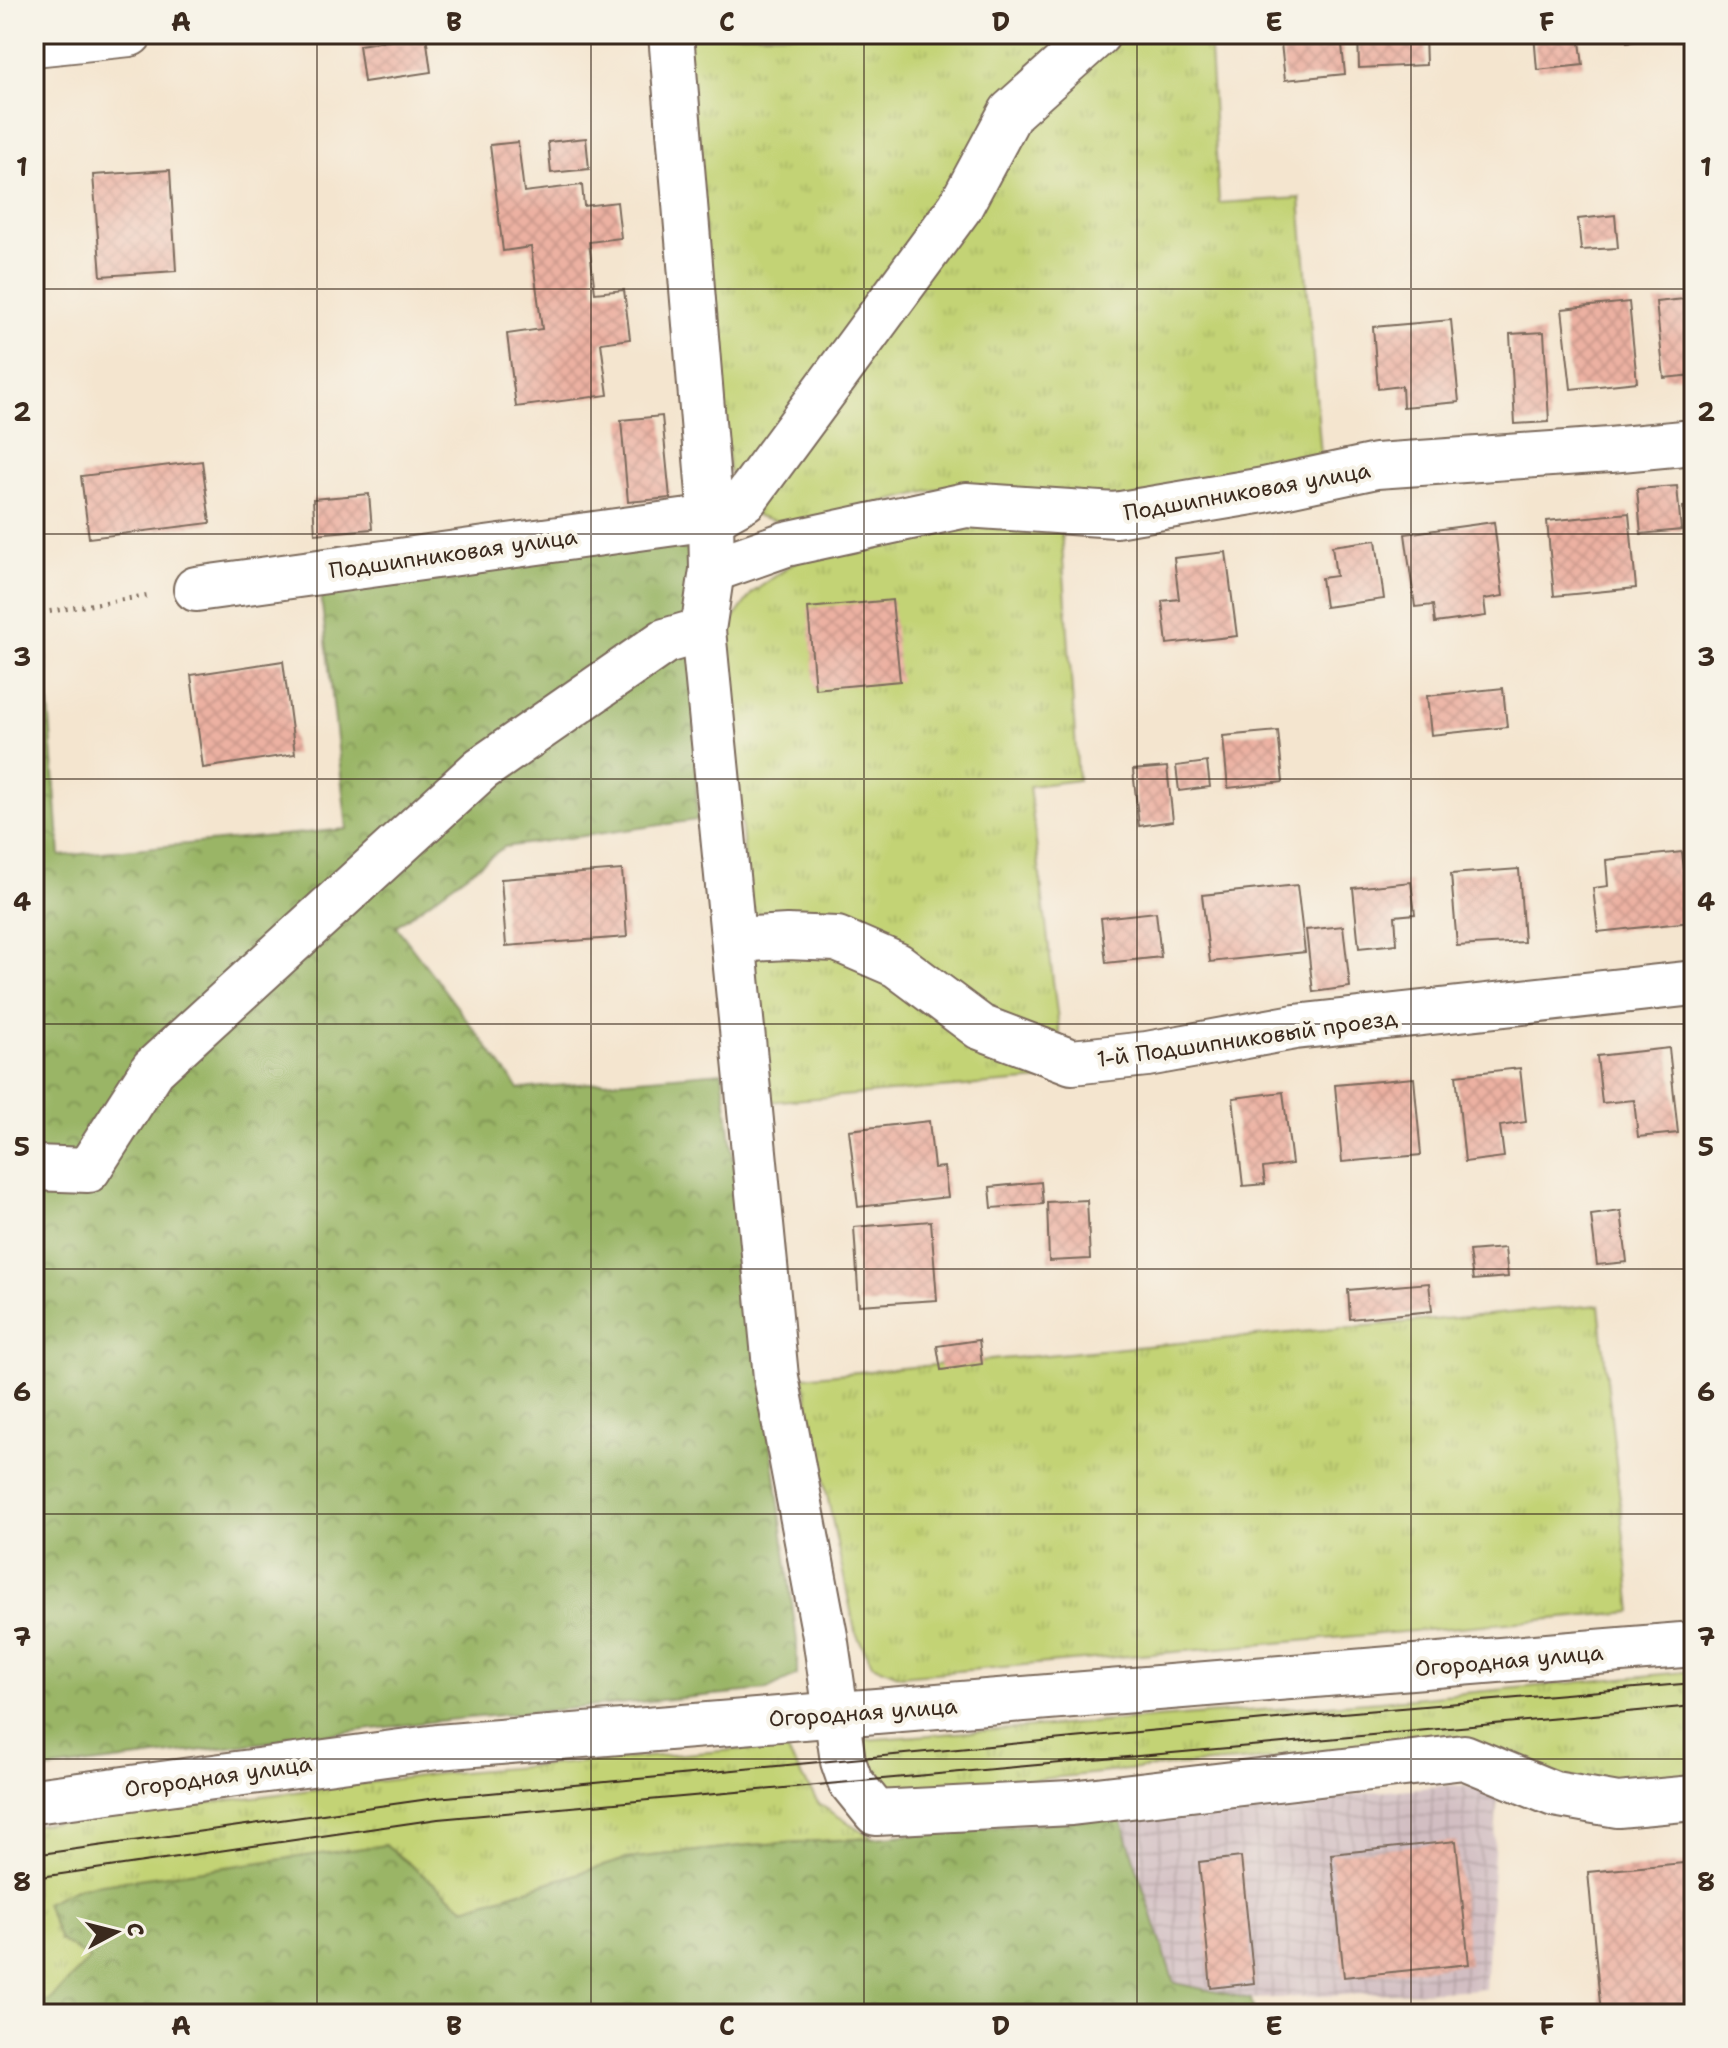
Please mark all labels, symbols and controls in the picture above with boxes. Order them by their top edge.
text: A [171,4,191,39]
text: B [446,4,462,39]
text: C [719,4,735,39]
text: D [992,4,1010,39]
text: E [1265,4,1283,39]
text: F [1539,4,1555,39]
text: 1 [16,149,28,184]
text: 1 [1700,149,1712,184]
text: 2 [13,394,31,429]
text: 2 [1697,394,1715,429]
street label: Подшипниковая улица [1121,455,1373,527]
street label: Подшипниковая улица [327,522,579,585]
text: 3 [13,639,31,674]
text: 3 [1697,639,1715,674]
text: 4 [13,884,31,919]
text: 4 [1697,884,1715,919]
street label: 1-й Подшипниковый проезд [1095,1003,1399,1074]
text: 5 [14,1129,30,1164]
text: 5 [1698,1129,1714,1164]
text: 6 [13,1374,31,1409]
text: 6 [1697,1374,1715,1409]
text: 7 [13,1619,31,1654]
text: 7 [1697,1619,1715,1654]
street label: Огородная улица [1414,1638,1605,1683]
street label: Огородная улица [768,1691,959,1734]
street label: Огородная улица [122,1749,314,1804]
text: 8 [13,1864,31,1899]
text: 8 [1697,1864,1715,1899]
north arrow [76,1892,156,1972]
text: С [120,1921,151,1938]
text: A [171,2008,191,2043]
text: B [446,2008,462,2043]
text: C [719,2008,735,2043]
text: D [992,2008,1010,2043]
text: E [1265,2008,1283,2043]
text: F [1539,2008,1555,2043]

